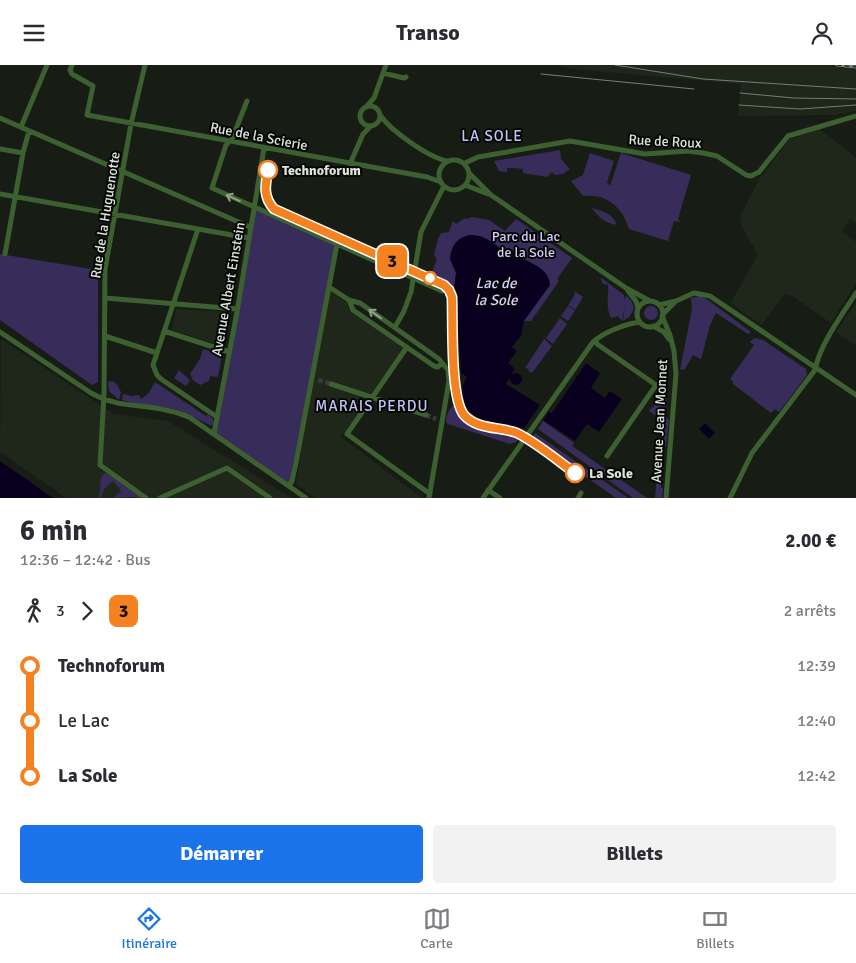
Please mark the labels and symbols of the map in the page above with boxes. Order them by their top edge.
street label: Rue de la Scierie [209,119,309,154]
district label: LA SOLE [461,127,523,145]
street label: Rue de Roux [628,131,702,152]
street label: Rue de la Huguenotte [87,150,124,280]
marker: Technoforum [258,160,278,180]
place label: Technoforum [282,162,361,179]
one-way arrow [226,192,241,202]
street label: Avenue Albert Einstein [208,221,249,357]
park label: Parc du Lac de la Sole [492,228,561,261]
line badge: 3 [376,245,408,277]
unlabelled marker [423,271,437,285]
water label: Lac de la Sole [474,274,519,309]
one-way arrow [369,309,383,319]
street label: Avenue Jean Monnet [648,359,671,483]
district label: MARAIS PERDU [315,397,429,415]
marker: La Sole [565,463,585,483]
place label: La Sole [589,465,633,482]

